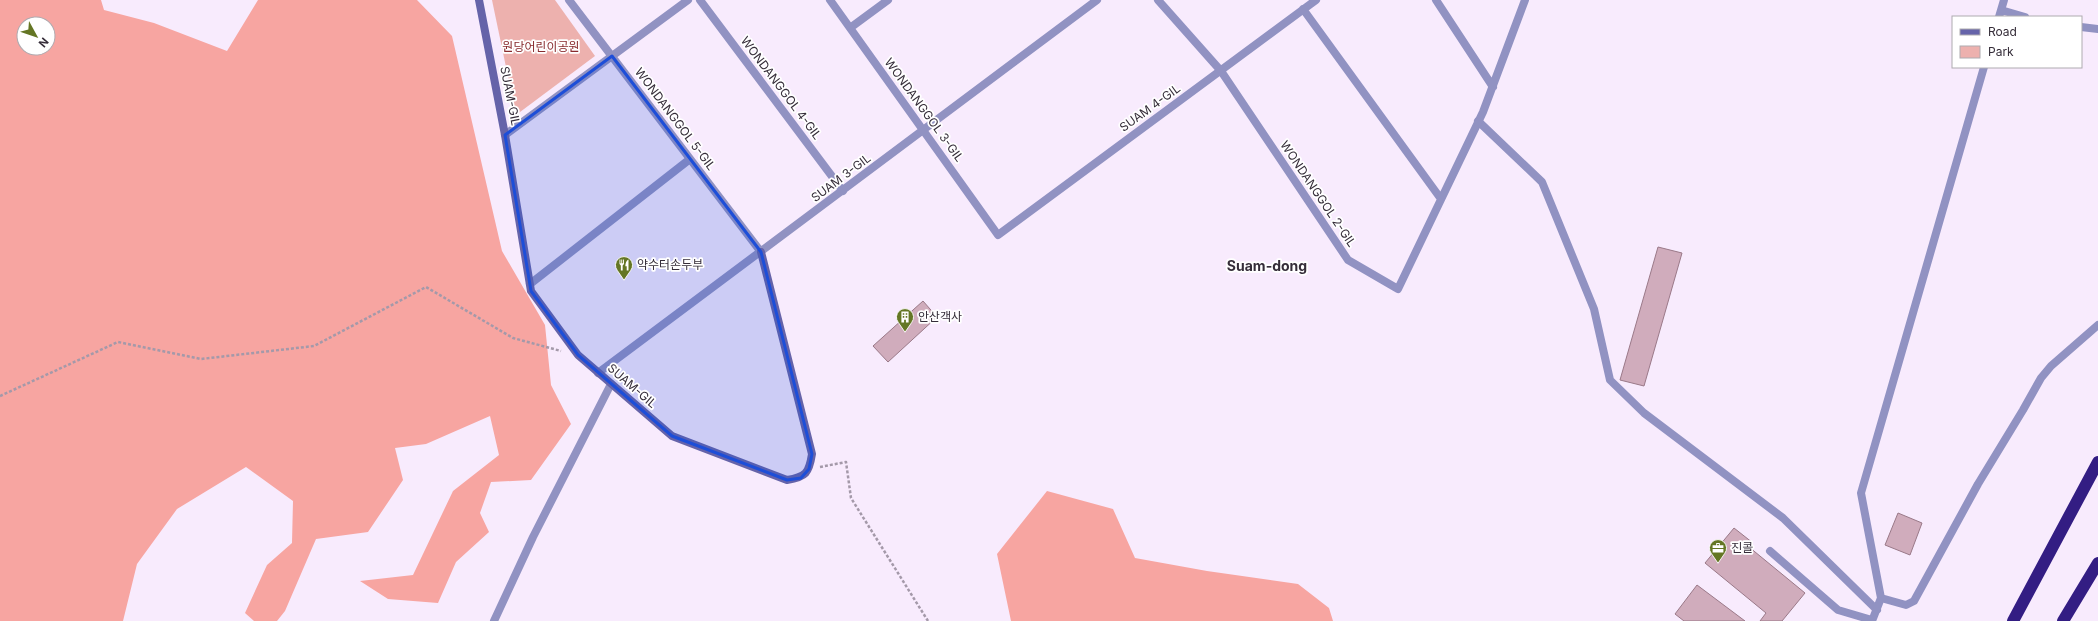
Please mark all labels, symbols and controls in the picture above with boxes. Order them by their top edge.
north arrow [16,16,56,56]
legend [1952,16,2082,68]
text: Road [1988,24,2017,39]
street label: WONDANGGOL 4-GIL [738,33,825,142]
text: N [36,35,52,50]
park label: 원당어린이공원 [502,39,580,54]
text: Park [1988,44,2014,59]
street label: WONDANGGOL 3-GIL [882,55,967,165]
street label: WONDANGGOL 5-GIL [632,64,719,173]
street label: SUAM-GIL [497,65,524,127]
street label: SUAM 4-GIL [1117,81,1183,135]
street label: WONDANGGOL 2-GIL [1277,138,1360,250]
street label: SUAM 3-GIL [808,150,874,205]
restaurant icon: 약수터손두부 [614,255,634,280]
place label: 약수터손두부 [637,257,703,272]
district label: Suam-dong [1227,257,1307,274]
building icon: 안산객사 [895,307,915,332]
place label: 안산객사 [918,309,962,324]
street label: SUAM-GIL [605,360,660,411]
office icon: 진콜 [1708,538,1728,563]
place label: 진콜 [1731,540,1753,555]

